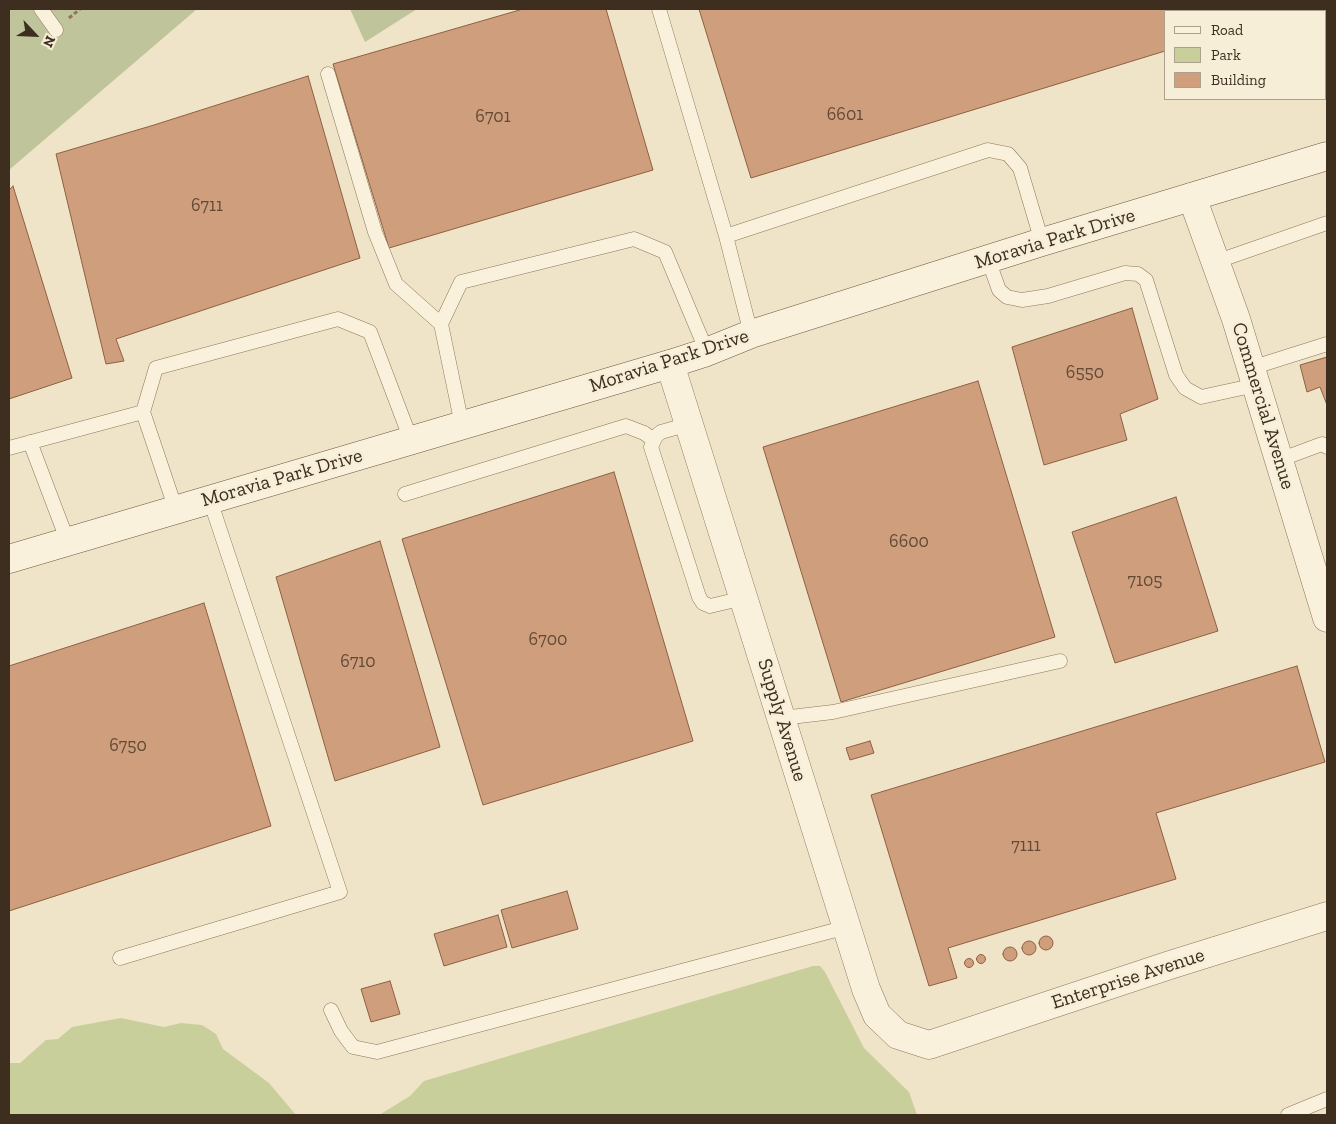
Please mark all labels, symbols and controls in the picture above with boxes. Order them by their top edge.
north arrow [10,10,60,60]
legend [1164,10,1326,100]
text: Road [1211,21,1243,39]
text: N [39,33,59,50]
text: Park [1211,46,1241,64]
text: Building [1211,71,1266,89]
house number: 6601 [827,104,863,126]
house number: 6701 [475,106,511,128]
house number: 6711 [191,195,223,217]
street label: Moravia Park Drive [972,203,1138,275]
street label: Commercial Avenue [1226,320,1300,492]
street label: Moravia Park Drive [586,324,752,398]
house number: 6550 [1066,362,1104,384]
street label: Moravia Park Drive [199,444,365,512]
house number: 6600 [889,531,929,553]
house number: 7105 [1128,570,1162,592]
house number: 6700 [529,629,567,651]
house number: 6710 [340,651,376,673]
street label: Supply Avenue [752,656,812,784]
house number: 6750 [109,735,147,757]
house number: 7111 [1011,835,1041,857]
street label: Enterprise Avenue [1048,943,1208,1015]

